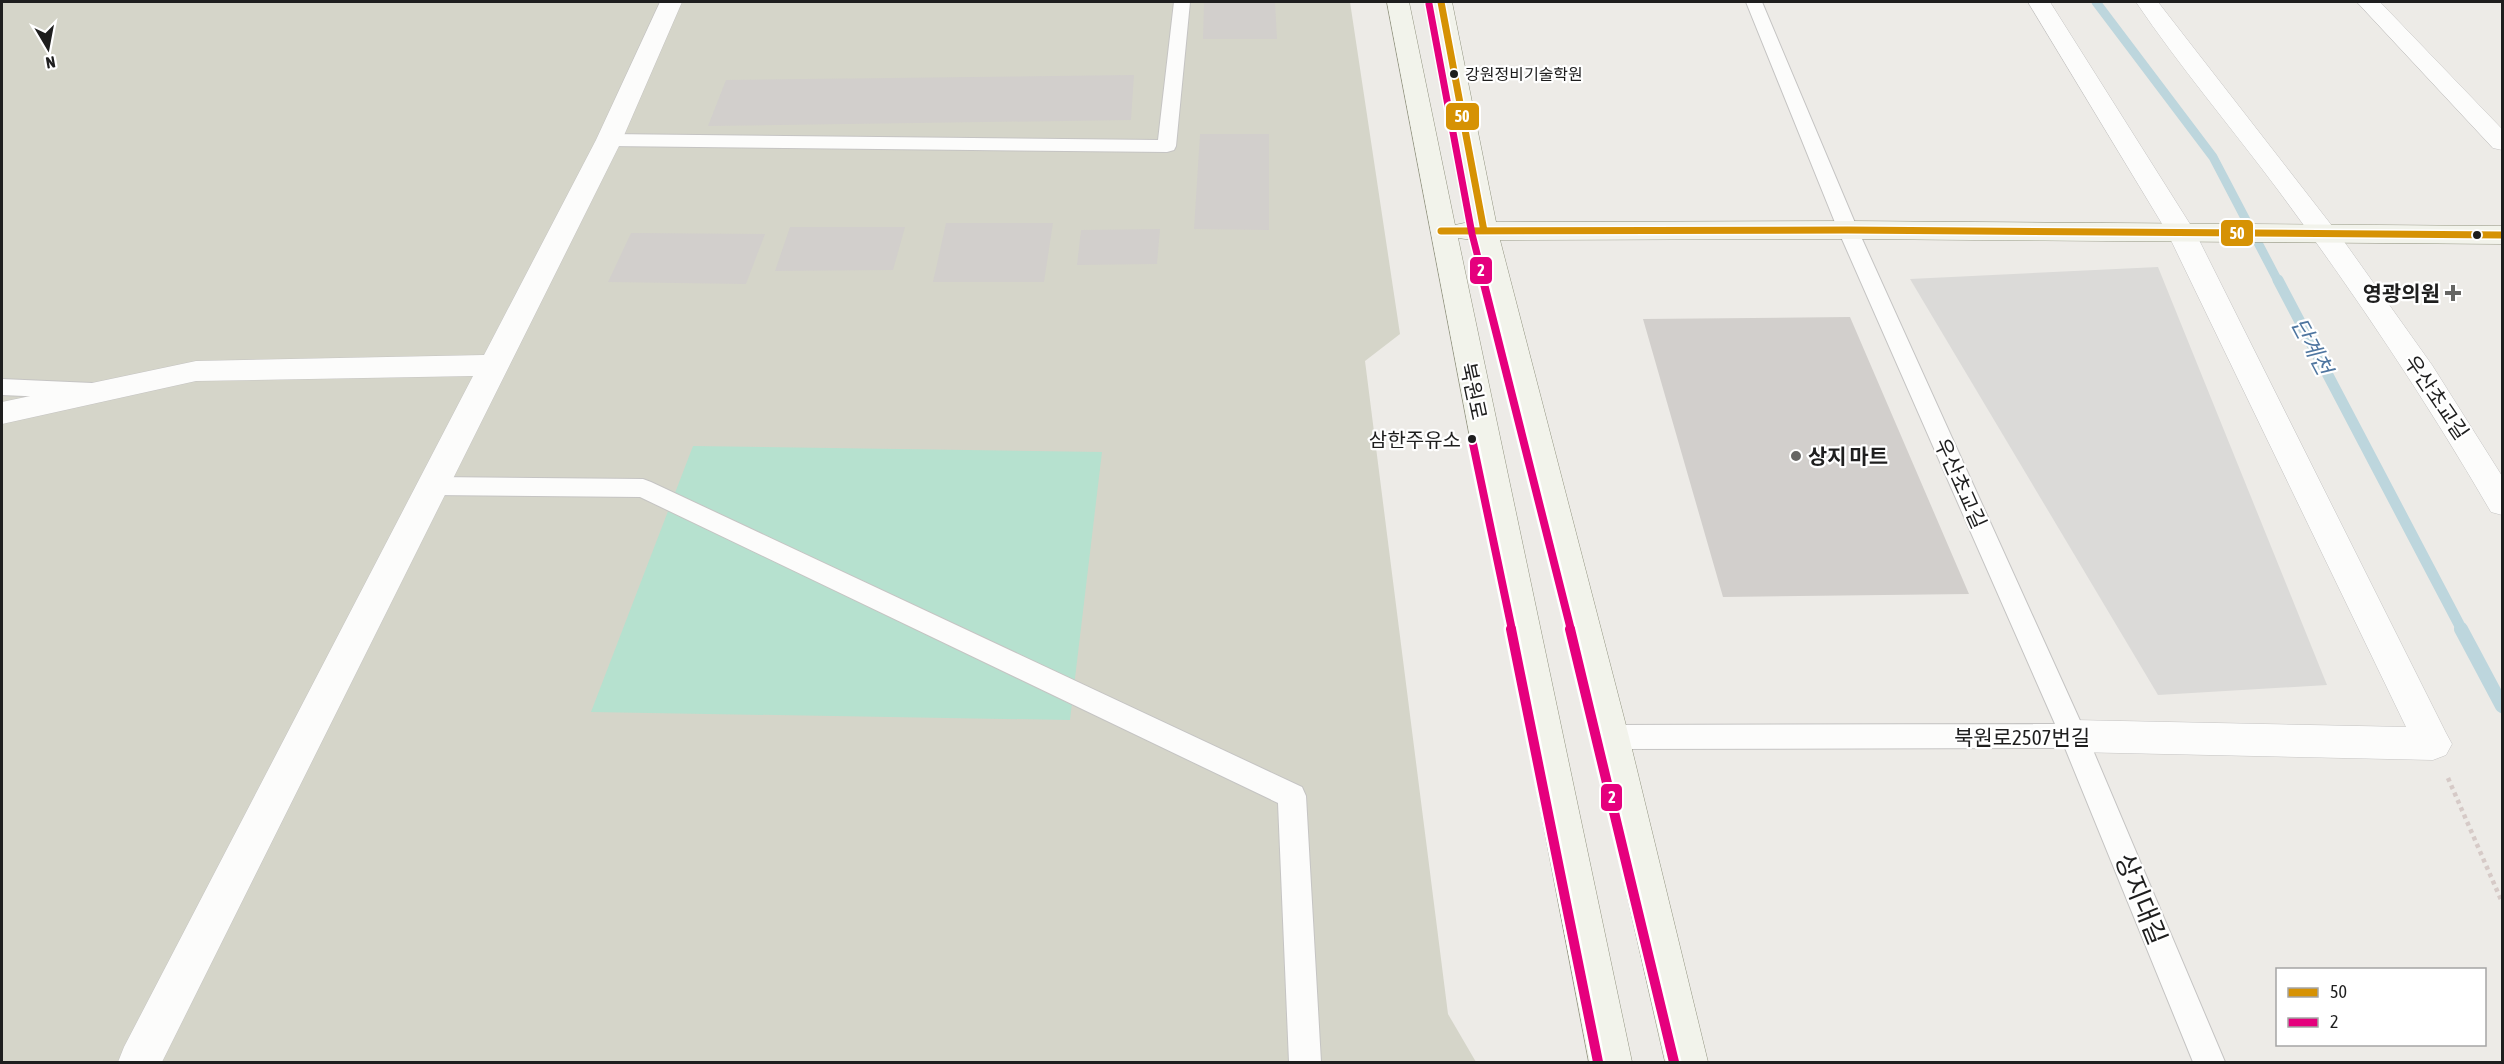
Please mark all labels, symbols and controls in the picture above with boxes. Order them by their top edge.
north arrow [18,18,78,78]
text: N [44,53,57,72]
place label: 강원정비기술학원 [1465,65,1583,83]
marker: 강원정비기술학원 [1448,68,1460,80]
line badge: 50 [1445,102,1480,131]
text: 50 [1454,107,1470,125]
line badge: 50 [2220,219,2254,247]
text: 50 [2229,224,2245,242]
unlabelled marker [2471,229,2483,241]
line badge: 2 [1469,256,1493,285]
text: 2 [1477,261,1485,279]
place label: 영광의원 [2363,281,2440,305]
marker: 영광의원 [2444,284,2462,302]
water label: 단계천 [2286,313,2339,381]
street label: 우산초교길 [2400,350,2474,444]
street label: 북원로 [1456,360,1492,422]
place label: 삼한주유소 [1369,428,1461,451]
marker: 삼한주유소 [1466,433,1478,445]
street label: 우산초교길 [1930,434,1992,532]
place label: 상지 마트 [1808,444,1888,468]
marker: 상지 마트 [1789,449,1803,463]
street label: 북원로2507번길 [1954,725,2090,749]
line badge: 2 [1600,783,1623,812]
text: 2 [1608,788,1616,806]
street label: 상지대길 [2109,849,2173,949]
legend [2276,968,2486,1046]
text: 50 [2330,981,2347,1002]
text: 2 [2330,1011,2338,1032]

